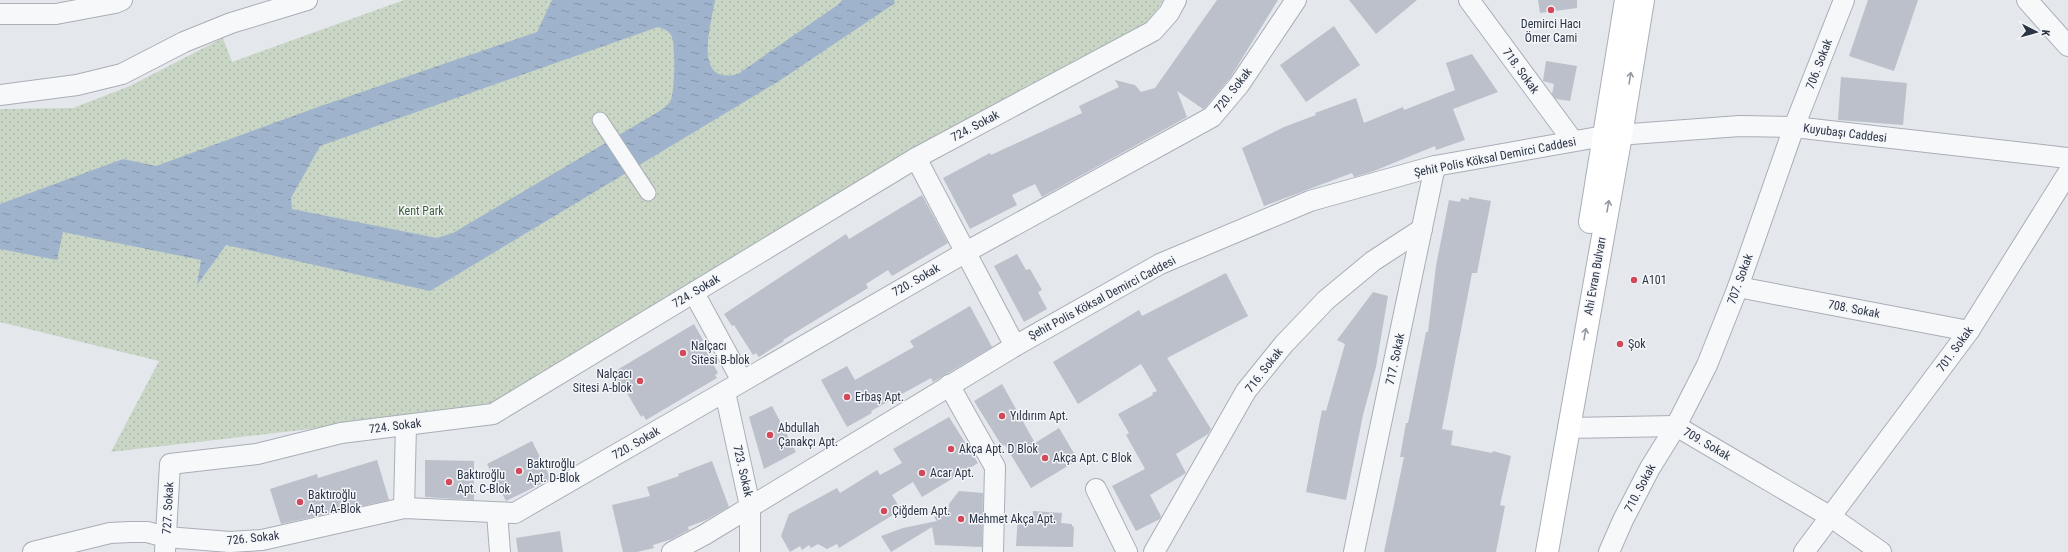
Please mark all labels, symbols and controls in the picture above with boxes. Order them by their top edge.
marker: Demirci Hacı Ömer Cami [1546,5,1556,15]
north arrow [2016,12,2056,52]
place label: Demirci Hacı Ömer Cami [1521,17,1581,45]
text: K [2039,29,2052,38]
street label: 706. Sokak [1803,36,1835,91]
street label: 718. Sokak [1500,46,1542,97]
street label: 720. Sokak [1211,65,1255,115]
one-way arrow [1626,72,1634,85]
street label: 724. Sokak [949,107,1002,145]
street label: Kuyubaşı Caddesi [1802,121,1888,145]
street label: Şehit Polis Köksal Demirci Caddesi [1413,134,1577,180]
one-way arrow [1604,200,1612,213]
park label: Kent Park [398,204,444,218]
street label: Ahi Evran Bulvarı [1581,236,1609,316]
street label: 707. Sokak [1724,251,1756,306]
street label: Şehit Polis Köksal Demirci Caddesi [1026,253,1178,343]
street label: 720. Sokak [890,261,943,299]
street label: 724. Sokak [670,271,723,311]
place label: A101 [1642,273,1667,287]
marker: A101 [1629,275,1639,285]
street label: 708. Sokak [1827,297,1882,321]
street label: 701. Sokak [1934,323,1976,374]
one-way arrow [1581,328,1589,341]
street label: 717. Sokak [1383,331,1407,386]
place label: Şok [1628,337,1646,351]
place label: Nalçacı Sitesi B-blok [691,339,750,367]
marker: Şok [1615,339,1625,349]
street label: 716. Sokak [1242,345,1286,395]
marker: Nalçacı Sitesi B-blok [678,348,688,358]
place label: Nalçacı Sitesi A-blok [573,367,633,395]
marker: Nalçacı Sitesi A-blok [635,376,645,386]
place label: Erbaş Apt. [855,390,904,404]
marker: Erbaş Apt. [842,392,852,402]
place label: Yıldırım Apt. [1010,409,1068,423]
marker: Yıldırım Apt. [997,411,1007,421]
street label: 724. Sokak [368,416,422,436]
place label: Abdullah Çanakçı Apt. [778,421,838,449]
street label: 720. Sokak [610,424,663,462]
street label: 709. Sokak [1681,425,1734,463]
marker: Abdullah Çanakçı Apt. [765,430,775,440]
place label: Akça Apt. D Blok [959,442,1038,456]
street label: 723. Sokak [730,444,756,499]
marker: Akça Apt. D Blok [946,444,956,454]
place label: Akça Apt. C Blok [1053,451,1132,465]
marker: Akça Apt. C Blok [1040,453,1050,463]
place label: Baktıroğlu Apt. D-Blok [527,457,580,485]
street label: 710. Sokak [1621,461,1659,514]
marker: Baktıroğlu Apt. D-Blok [514,466,524,476]
place label: Acar Apt. [930,466,974,480]
place label: Baktıroğlu Apt. C-Blok [457,468,510,496]
marker: Acar Apt. [917,468,927,478]
marker: Baktıroğlu Apt. C-Blok [444,477,454,487]
street label: 727. Sokak [160,481,176,535]
place label: Baktıroğlu Apt. A-Blok [308,488,362,516]
marker: Baktıroğlu Apt. A-Blok [295,497,305,507]
place label: Çiğdem Apt. [892,504,950,518]
marker: Çiğdem Apt. [879,506,889,516]
place label: Mehmet Akça Apt. [969,512,1056,526]
marker: Mehmet Akça Apt. [956,514,966,524]
street label: 726. Sokak [226,528,280,548]

